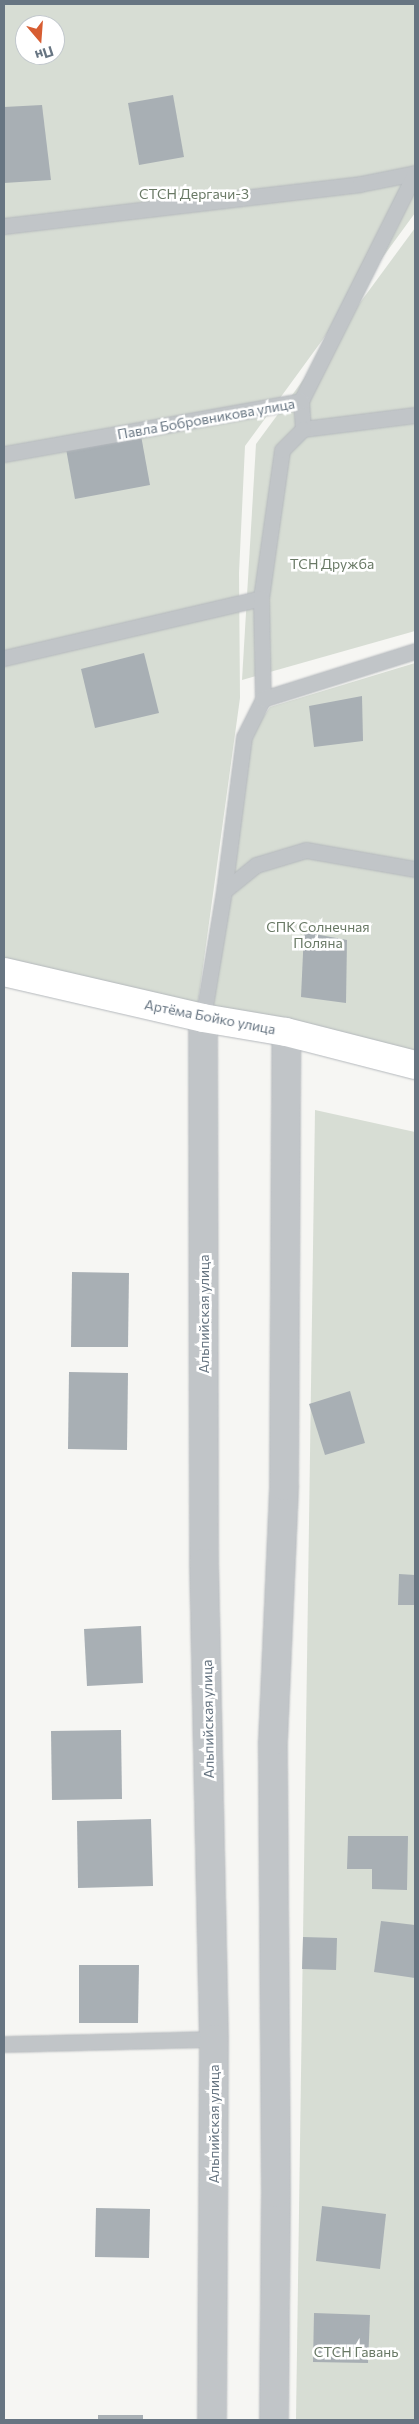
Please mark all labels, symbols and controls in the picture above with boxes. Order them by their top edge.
north arrow [15,15,65,65]
text: Пн [33,43,56,65]
park label: СТСН Дергачи-3 [139,186,249,202]
street label: Павла Бобровникова улица [116,395,296,443]
park label: ТСН Дружба [290,556,374,572]
park label: СПК Солнечная Поляна [266,919,370,952]
street label: Артёма Бойко улица [143,996,277,1038]
street label: Альпийская улица [196,1255,212,1373]
street label: Альпийская улица [199,1659,217,1779]
street label: Альпийская улица [206,2065,222,2183]
park label: СТСН Гавань [314,2344,398,2360]

